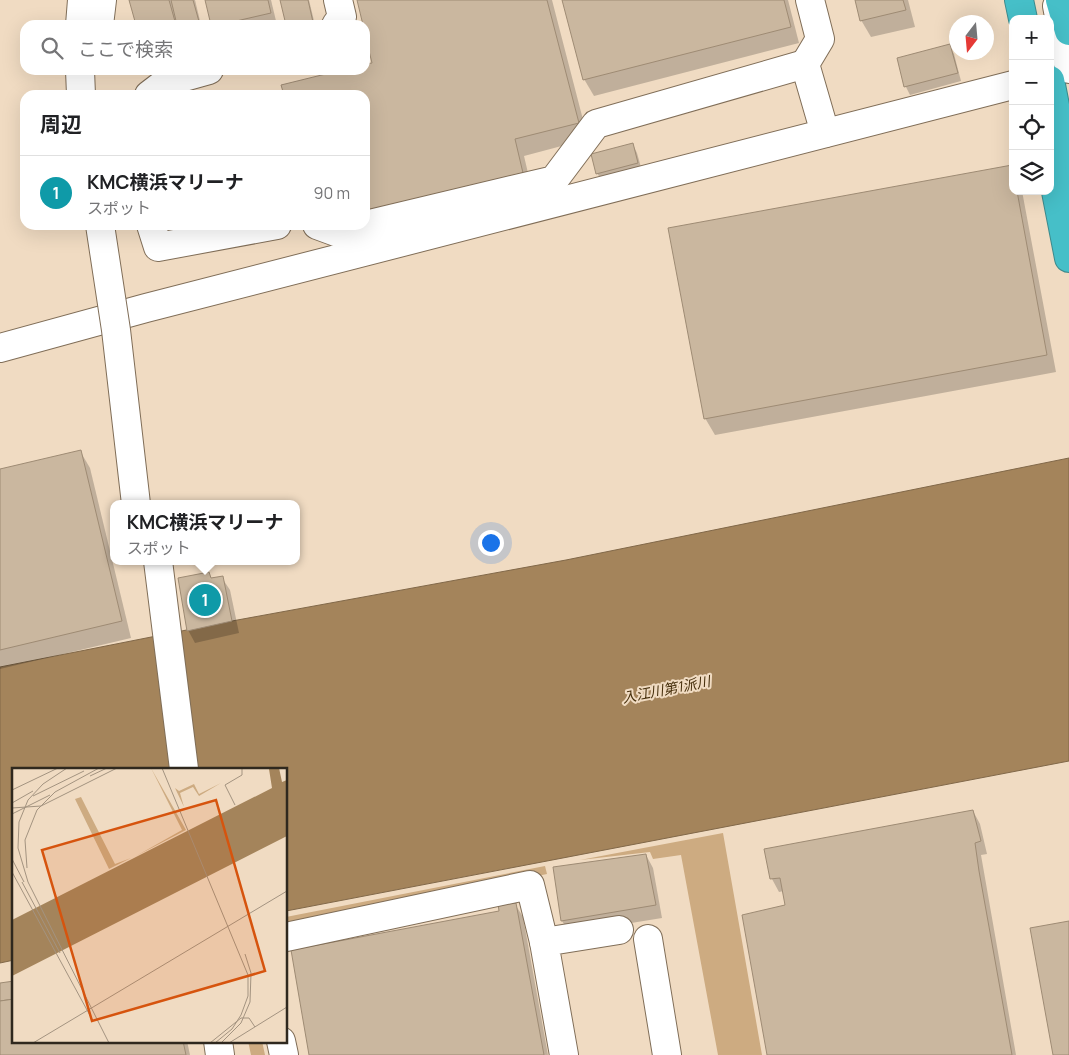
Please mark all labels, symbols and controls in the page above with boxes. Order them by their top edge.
north arrow [949,15,994,60]
map controls [1009,15,1054,195]
button: + [1009,15,1054,60]
search box [20,20,370,75]
icon: search [38,34,66,62]
text: ここで検索 [78,36,173,62]
button: − [1009,60,1054,105]
button: locate [1009,105,1054,150]
text: 周辺 [40,110,82,138]
button: layers [1009,150,1054,195]
text: KMC横浜マリーナ [87,169,244,195]
text: 1 [52,182,60,204]
text: 90 m [314,182,350,204]
text: スポット [87,197,151,219]
popup [110,500,300,565]
text: KMC横浜マリーナ [127,509,283,535]
your location [478,530,504,556]
text: スポット [127,537,191,559]
pin: 1 [189,581,221,619]
water label: 入江川第1派川 [620,671,714,707]
inset map [12,768,288,1042]

